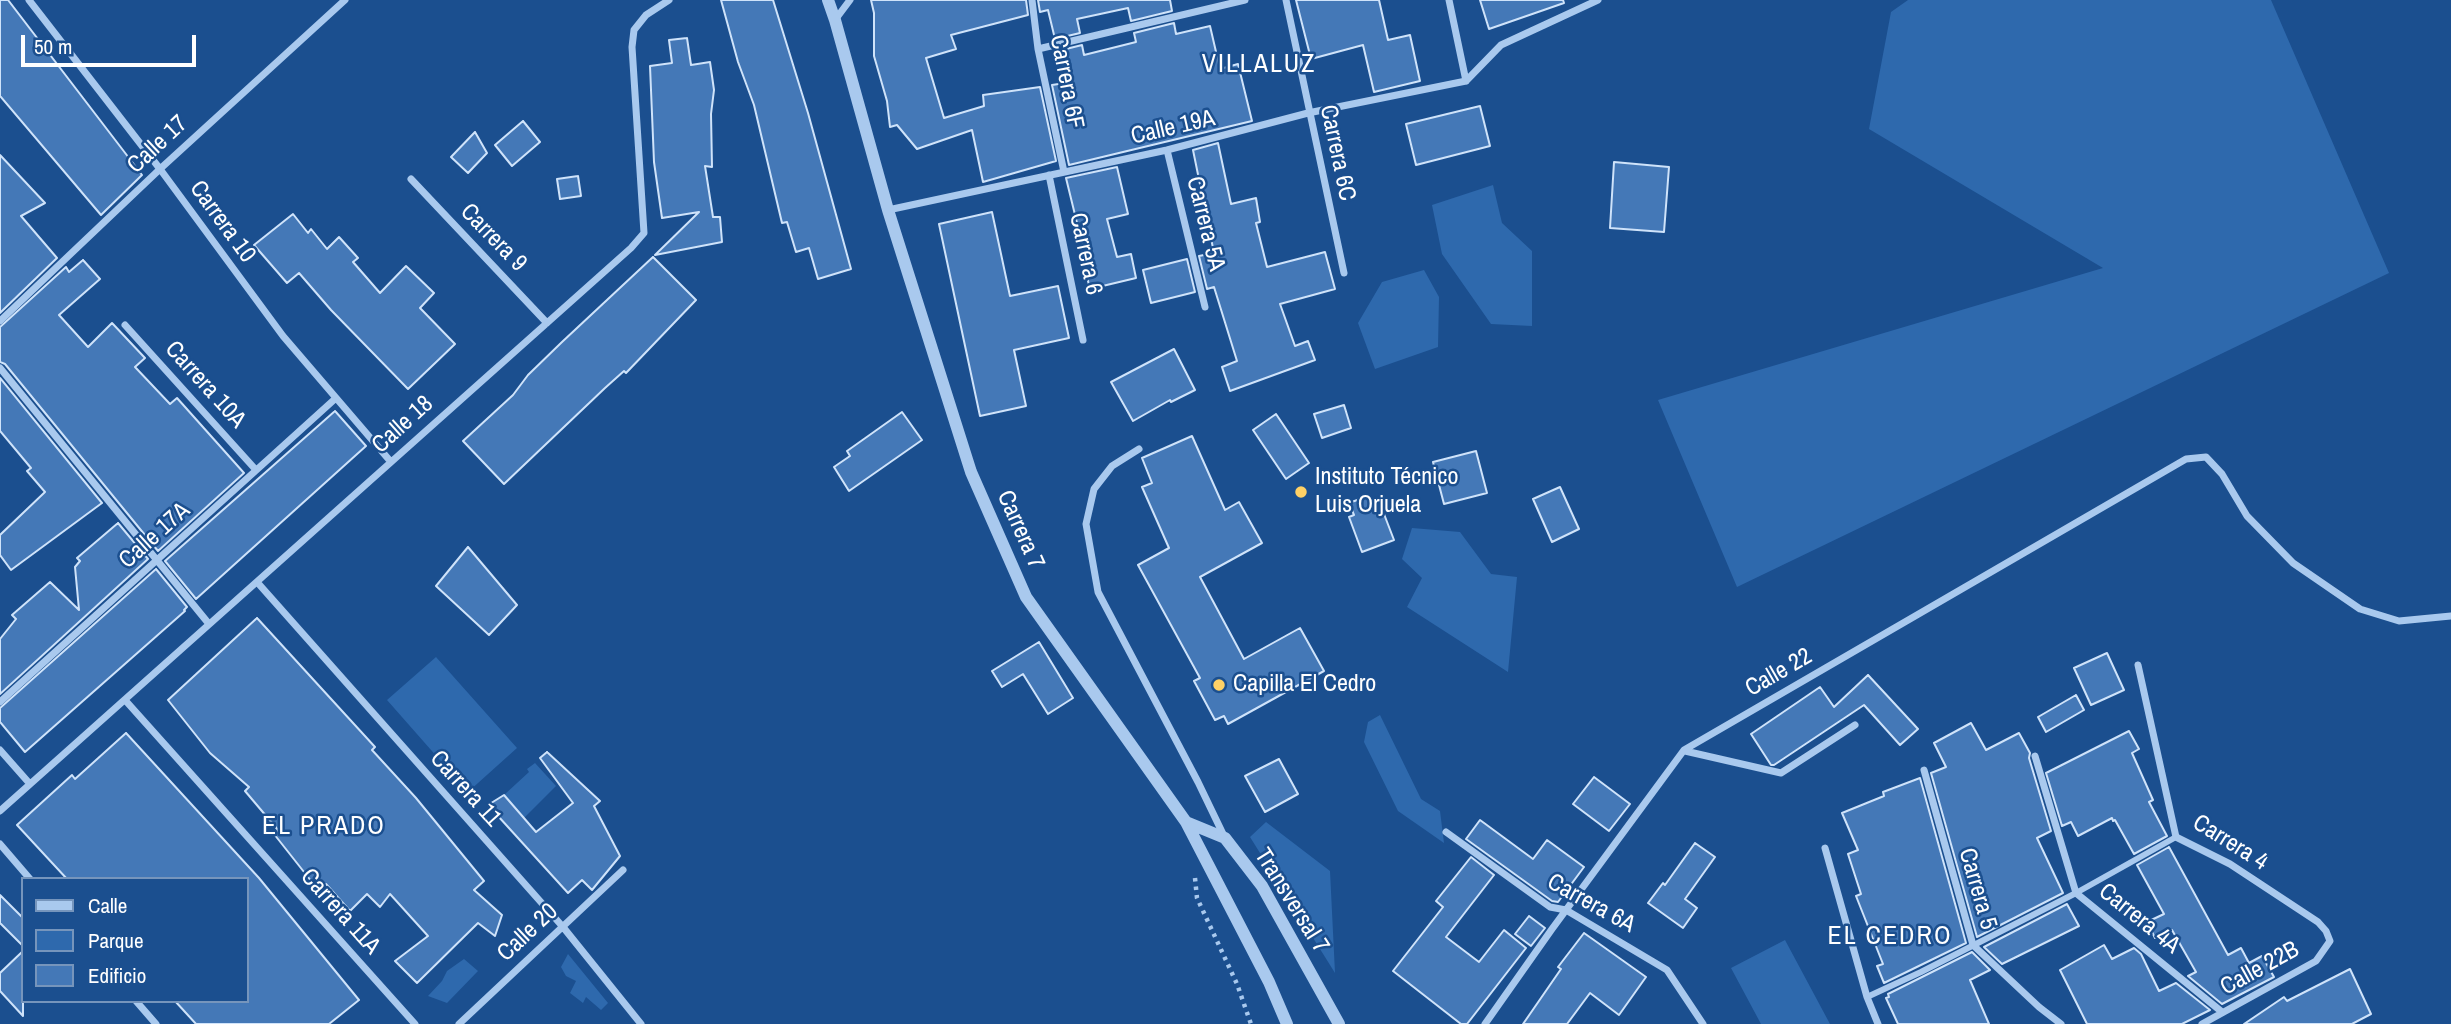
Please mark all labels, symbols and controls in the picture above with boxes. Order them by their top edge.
scale bar [24,21,200,65]
text: 50 m [34,32,72,61]
street label: Carrera 6F [1043,33,1089,131]
district label: VILLALUZ [1203,49,1315,81]
street label: Carrera 6C [1313,102,1361,204]
street label: Calle 19A [1128,104,1218,152]
street label: Calle 17 [122,110,194,180]
street label: Carrera 5A [1179,174,1231,274]
street label: Carrera 10 [183,175,261,269]
street label: Carrera 9 [454,198,532,278]
street label: Carrera 6 [1062,210,1108,298]
street label: Carrera 10A [158,336,252,434]
street label: Calle 18 [367,390,439,460]
place label: Instituto Técnico Luis Orjuela [1315,464,1458,520]
marker: Instituto Técnico Luis Orjuela [1293,484,1309,500]
street label: Carrera 7 [990,486,1050,574]
street label: Calle 17A [114,497,196,575]
street label: Calle 22 [1741,642,1817,704]
place label: Capilla El Cedro [1233,671,1376,699]
marker: Capilla El Cedro [1211,677,1227,693]
street label: Carrera 11 [423,745,507,833]
street label: Carrera 4 [2187,809,2273,877]
district label: EL PRADO [263,811,385,843]
street label: Transversal 7 [1247,843,1335,959]
street label: Carrera 5 [1952,845,2002,933]
street label: Carrera 11A [294,863,386,961]
street label: Carrera 6A [1542,868,1640,940]
legend [21,877,248,1003]
street label: Carrera 4A [2093,878,2185,960]
text: Calle [88,891,127,920]
street label: Calle 20 [492,898,564,968]
district label: EL CEDRO [1829,921,1951,953]
text: Parque [88,926,144,955]
street label: Calle 22B [2216,936,2304,1002]
text: Edificio [88,961,146,990]

